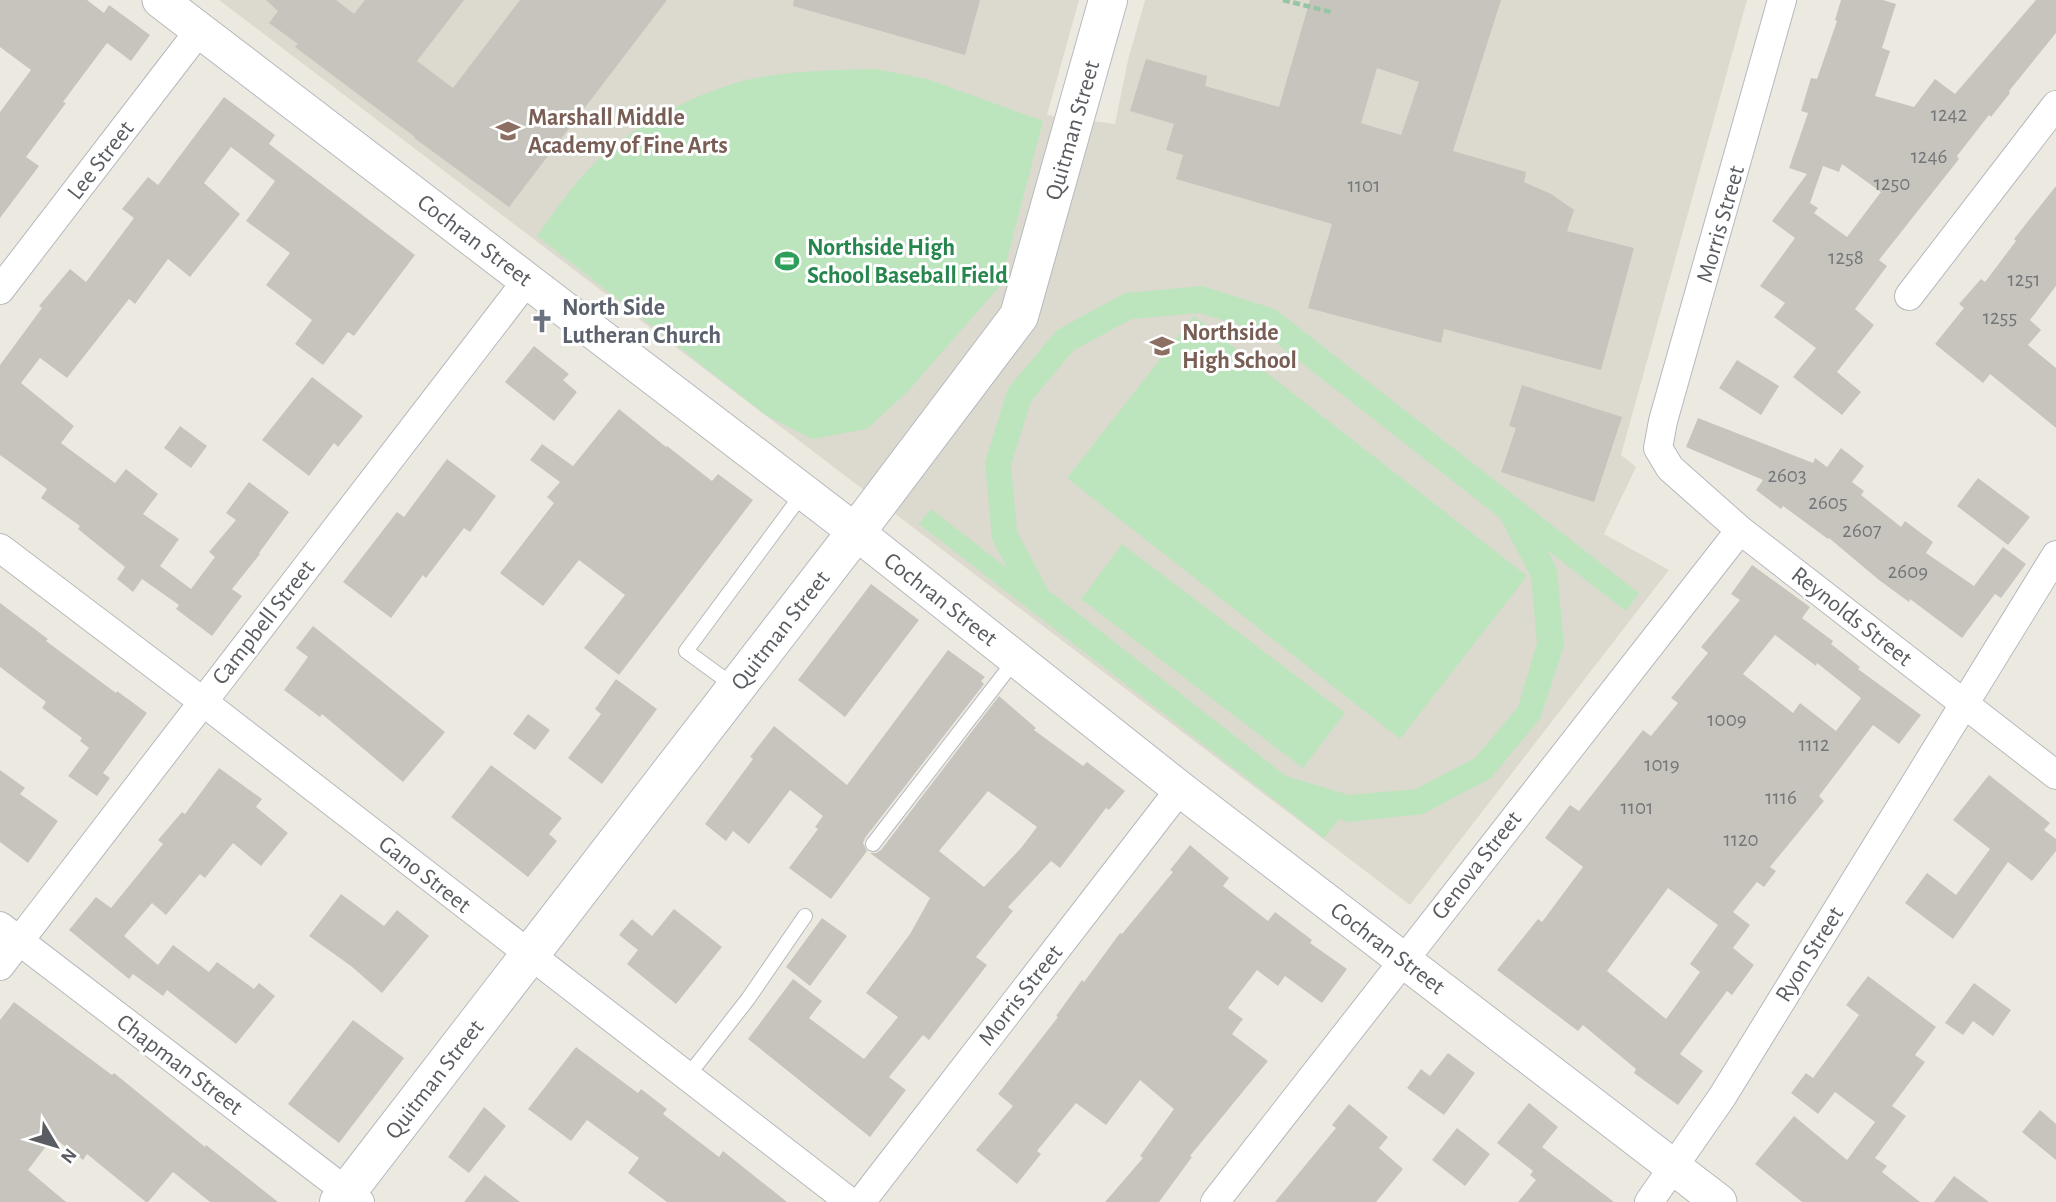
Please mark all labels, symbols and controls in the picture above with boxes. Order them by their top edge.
street label: Quitman Street [1042,57,1104,203]
house number: 1242 [1931,104,1967,125]
place label: Marshall Middle Academy of Fine Arts [528,106,728,158]
street label: Lee Street [63,117,139,204]
school or university icon: Marshall Middle Academy of Fine Arts [494,117,522,145]
house number: 1246 [1911,146,1947,167]
street label: Morris Street [1693,163,1749,286]
house number: 1250 [1874,173,1910,194]
house number: 1101 [1348,175,1380,196]
street label: Cochran Street [413,190,536,292]
place label: Northside High School Baseball Field [807,236,1008,288]
sports icon: Northside High School Baseball Field [773,247,801,275]
house number: 1258 [1828,247,1864,268]
house number: 1251 [2008,269,2040,290]
place label: North Side Lutheran Church [562,296,721,348]
church icon: North Side Lutheran Church [528,307,556,335]
house number: 1255 [1983,307,2017,328]
place label: Northside High School [1182,321,1297,373]
school or university icon: Northside High School [1148,332,1176,360]
house number: 2603 [1767,465,1807,486]
house number: 2605 [1808,492,1848,513]
house number: 2607 [1842,520,1882,541]
street label: Cochran Street [879,548,1002,651]
street label: Campbell Street [208,556,320,689]
house number: 2609 [1888,561,1928,582]
street label: Reynolds Street [1787,562,1916,671]
street label: Quitman Street [727,566,835,695]
house number: 1009 [1707,709,1747,730]
house number: 1112 [1798,734,1830,755]
house number: 1019 [1644,754,1680,775]
house number: 1116 [1765,787,1797,808]
house number: 1101 [1621,797,1653,818]
street label: Genova Street [1427,807,1527,924]
house number: 1120 [1723,829,1759,850]
street label: Gano Street [374,832,475,918]
street label: Cochran Street [1326,898,1449,1000]
street label: Ryon Street [1771,902,1849,1006]
street label: Morris Street [974,940,1068,1051]
street label: Chapman Street [112,1010,247,1120]
street label: Quitman Street [381,1015,489,1144]
north arrow [21,1111,91,1181]
text: N [57,1144,80,1167]

